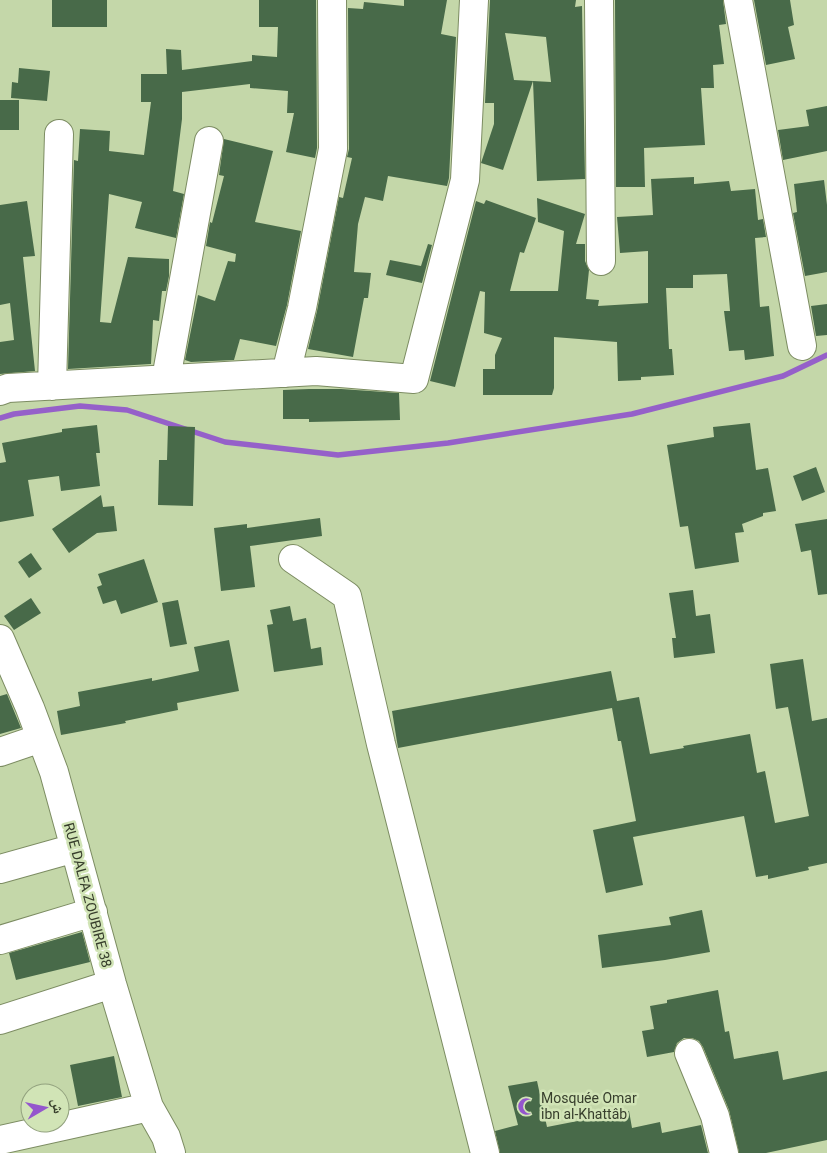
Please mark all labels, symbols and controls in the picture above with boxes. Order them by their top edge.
street label: RUE DALFA ZOUBIRE 38 [61,821,115,969]
north arrow [20,1083,70,1133]
place label: Mosquée Omar ibn al-Khattâb [541,1090,637,1122]
mosque icon: Mosquée Omar ibn al-Khattâb [517,1096,537,1116]
text: ش [48,1097,67,1115]

